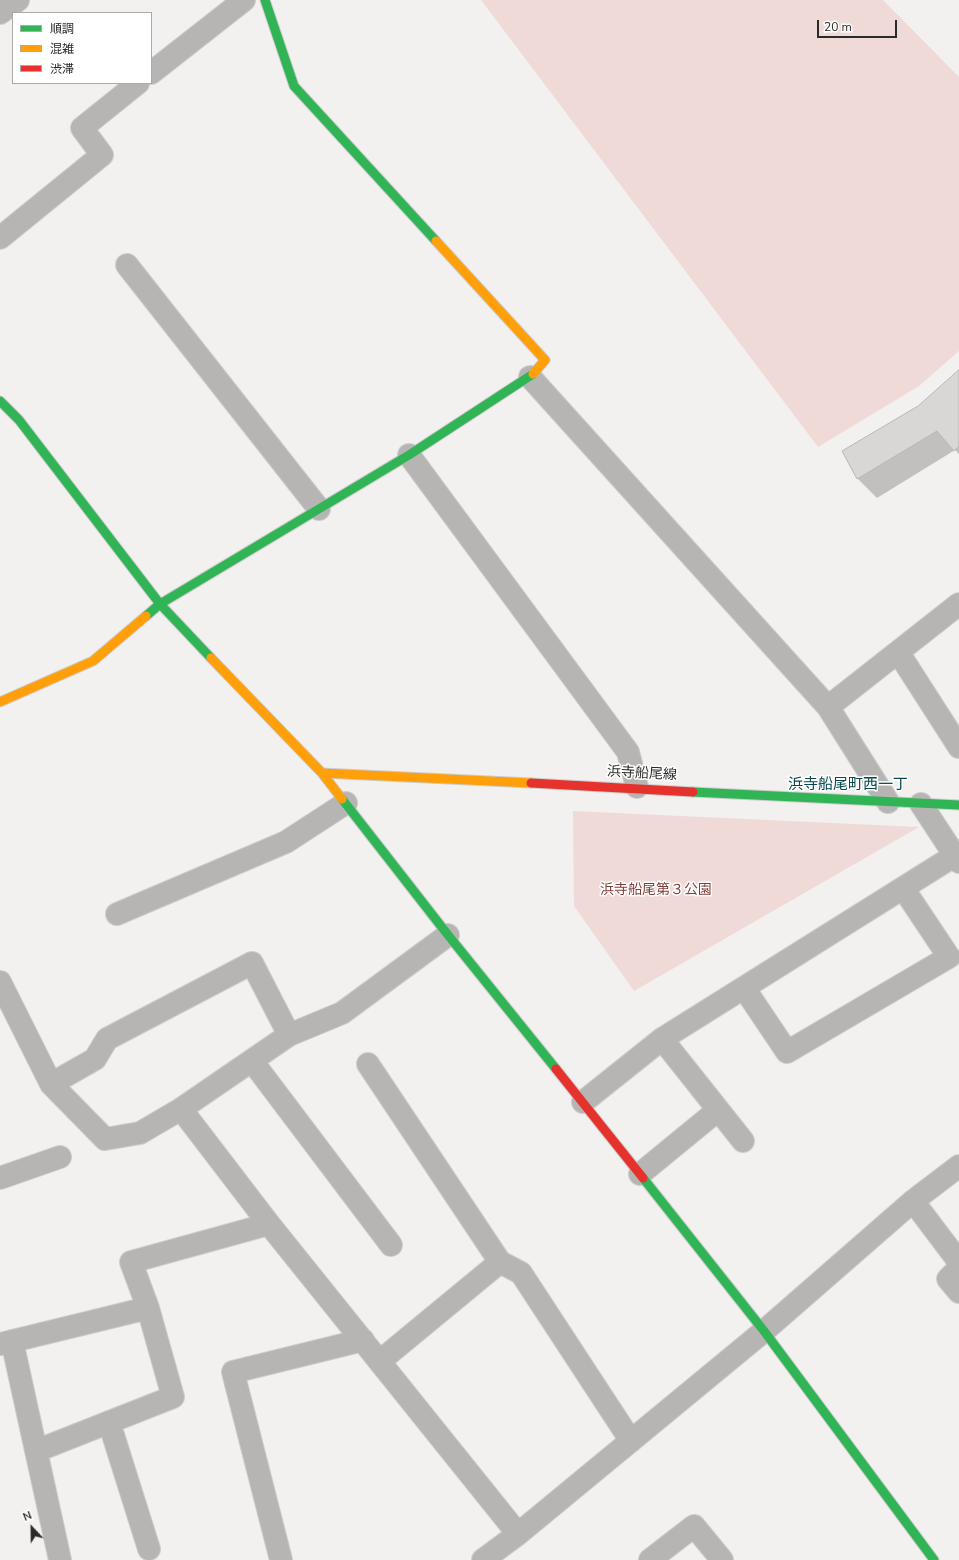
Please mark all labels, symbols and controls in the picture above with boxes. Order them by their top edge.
legend [12,12,152,84]
scale bar [819,12,899,38]
text: 20 m [824,19,852,35]
text: 順調 [50,21,74,37]
text: 混雑 [50,41,74,57]
text: 渋滞 [50,61,74,77]
street label: 浜寺船尾線 [607,764,677,784]
district label: 浜寺船尾町西一丁 [788,776,908,794]
park label: 浜寺船尾第３公園 [600,883,712,899]
north arrow [12,1508,52,1548]
text: N [21,1508,34,1525]

